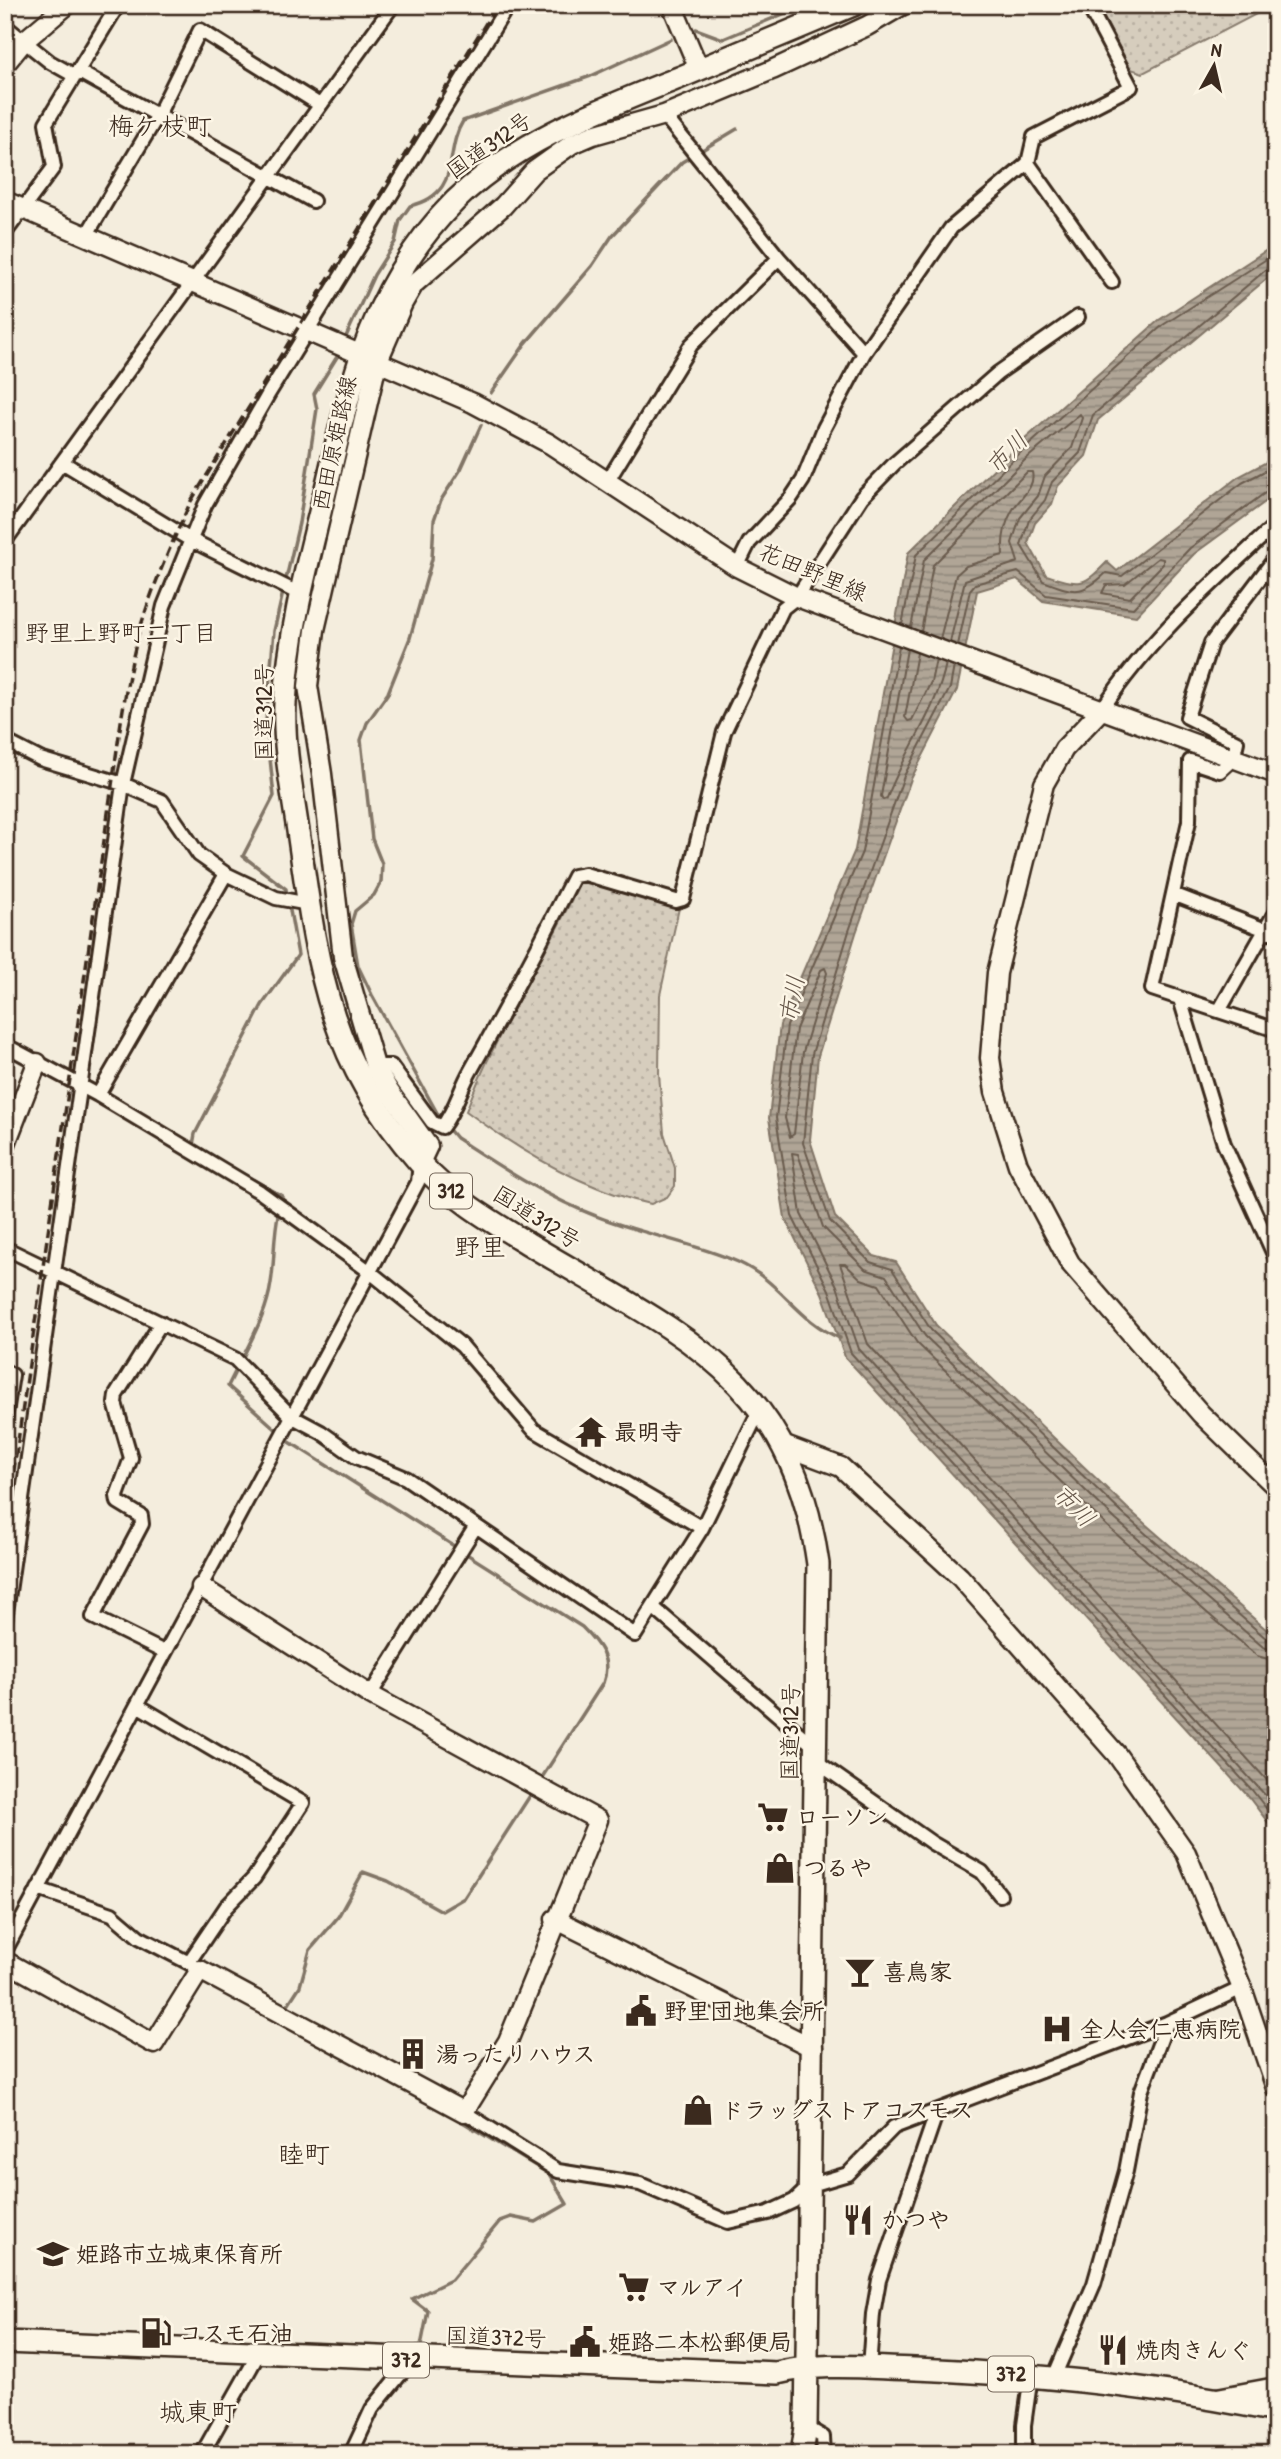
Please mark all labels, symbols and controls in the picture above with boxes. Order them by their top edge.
north arrow [1180,32,1250,102]
text: N [1210,36,1223,63]
street label: 国道312号 [440,104,538,186]
district label: 梅ケ枝町 [108,108,212,143]
street label: 西田原姫路線 [304,372,363,514]
water label: 市川 [978,424,1034,481]
street label: 花田野里線 [754,535,872,608]
district label: 野里上野町二丁目 [25,616,217,648]
street label: 国道312号 [248,663,279,761]
water label: 市川 [771,972,811,1025]
road number: 312 [430,1174,472,1208]
street label: 国道312号 [487,1177,587,1256]
district label: 野里 [454,1229,506,1264]
temple icon: 最明寺 [574,1415,608,1449]
place label: 最明寺 [614,1416,683,1447]
water label: 市川 [1046,1477,1103,1534]
street label: 国道312号 [773,1683,806,1781]
supermarket icon: ローソン [756,1800,790,1834]
place label: ローソン [796,1801,888,1832]
shop icon: つるや [763,1851,797,1885]
place label: つるや [803,1852,872,1883]
bar icon: 喜鳥家 [843,1955,877,1989]
place label: 喜鳥家 [883,1956,952,1987]
public building icon: 野里団地集会所 [624,1994,658,2028]
place label: 野里団地集会所 [664,1995,825,2026]
hospital icon: 全人会仁恵病院 [1040,2012,1074,2046]
place label: 全人会仁恵病院 [1080,2013,1241,2044]
building icon: 湯ったりハウス [396,2037,430,2071]
place label: 湯ったりハウス [436,2038,596,2069]
shop icon: ドラッグストアコスモス [681,2093,715,2127]
place label: ドラッグストアコスモス [721,2094,974,2125]
district label: 睦町 [278,2136,330,2171]
restaurant icon: かつや [841,2203,875,2237]
place label: かつや [881,2204,950,2235]
school or university icon: 姫路市立城東保育所 [36,2237,70,2271]
place label: 姫路市立城東保育所 [76,2238,283,2269]
supermarket icon: マルアイ [617,2270,651,2304]
place label: マルアイ [657,2271,747,2302]
fuel station icon: コスモ石油 [139,2316,173,2350]
place label: コスモ石油 [179,2317,293,2348]
street label: 国道372号 [445,2319,547,2354]
public building icon: 姫路二本松郵便局 [568,2325,602,2359]
place label: 姫路二本松郵便局 [608,2326,792,2357]
restaurant icon: 焼肉きんぐ [1096,2333,1130,2367]
place label: 焼肉きんぐ [1136,2334,1251,2365]
road number: 372 [383,2342,429,2378]
road number: 372 [988,2356,1034,2392]
district label: 城東町 [159,2394,237,2429]

